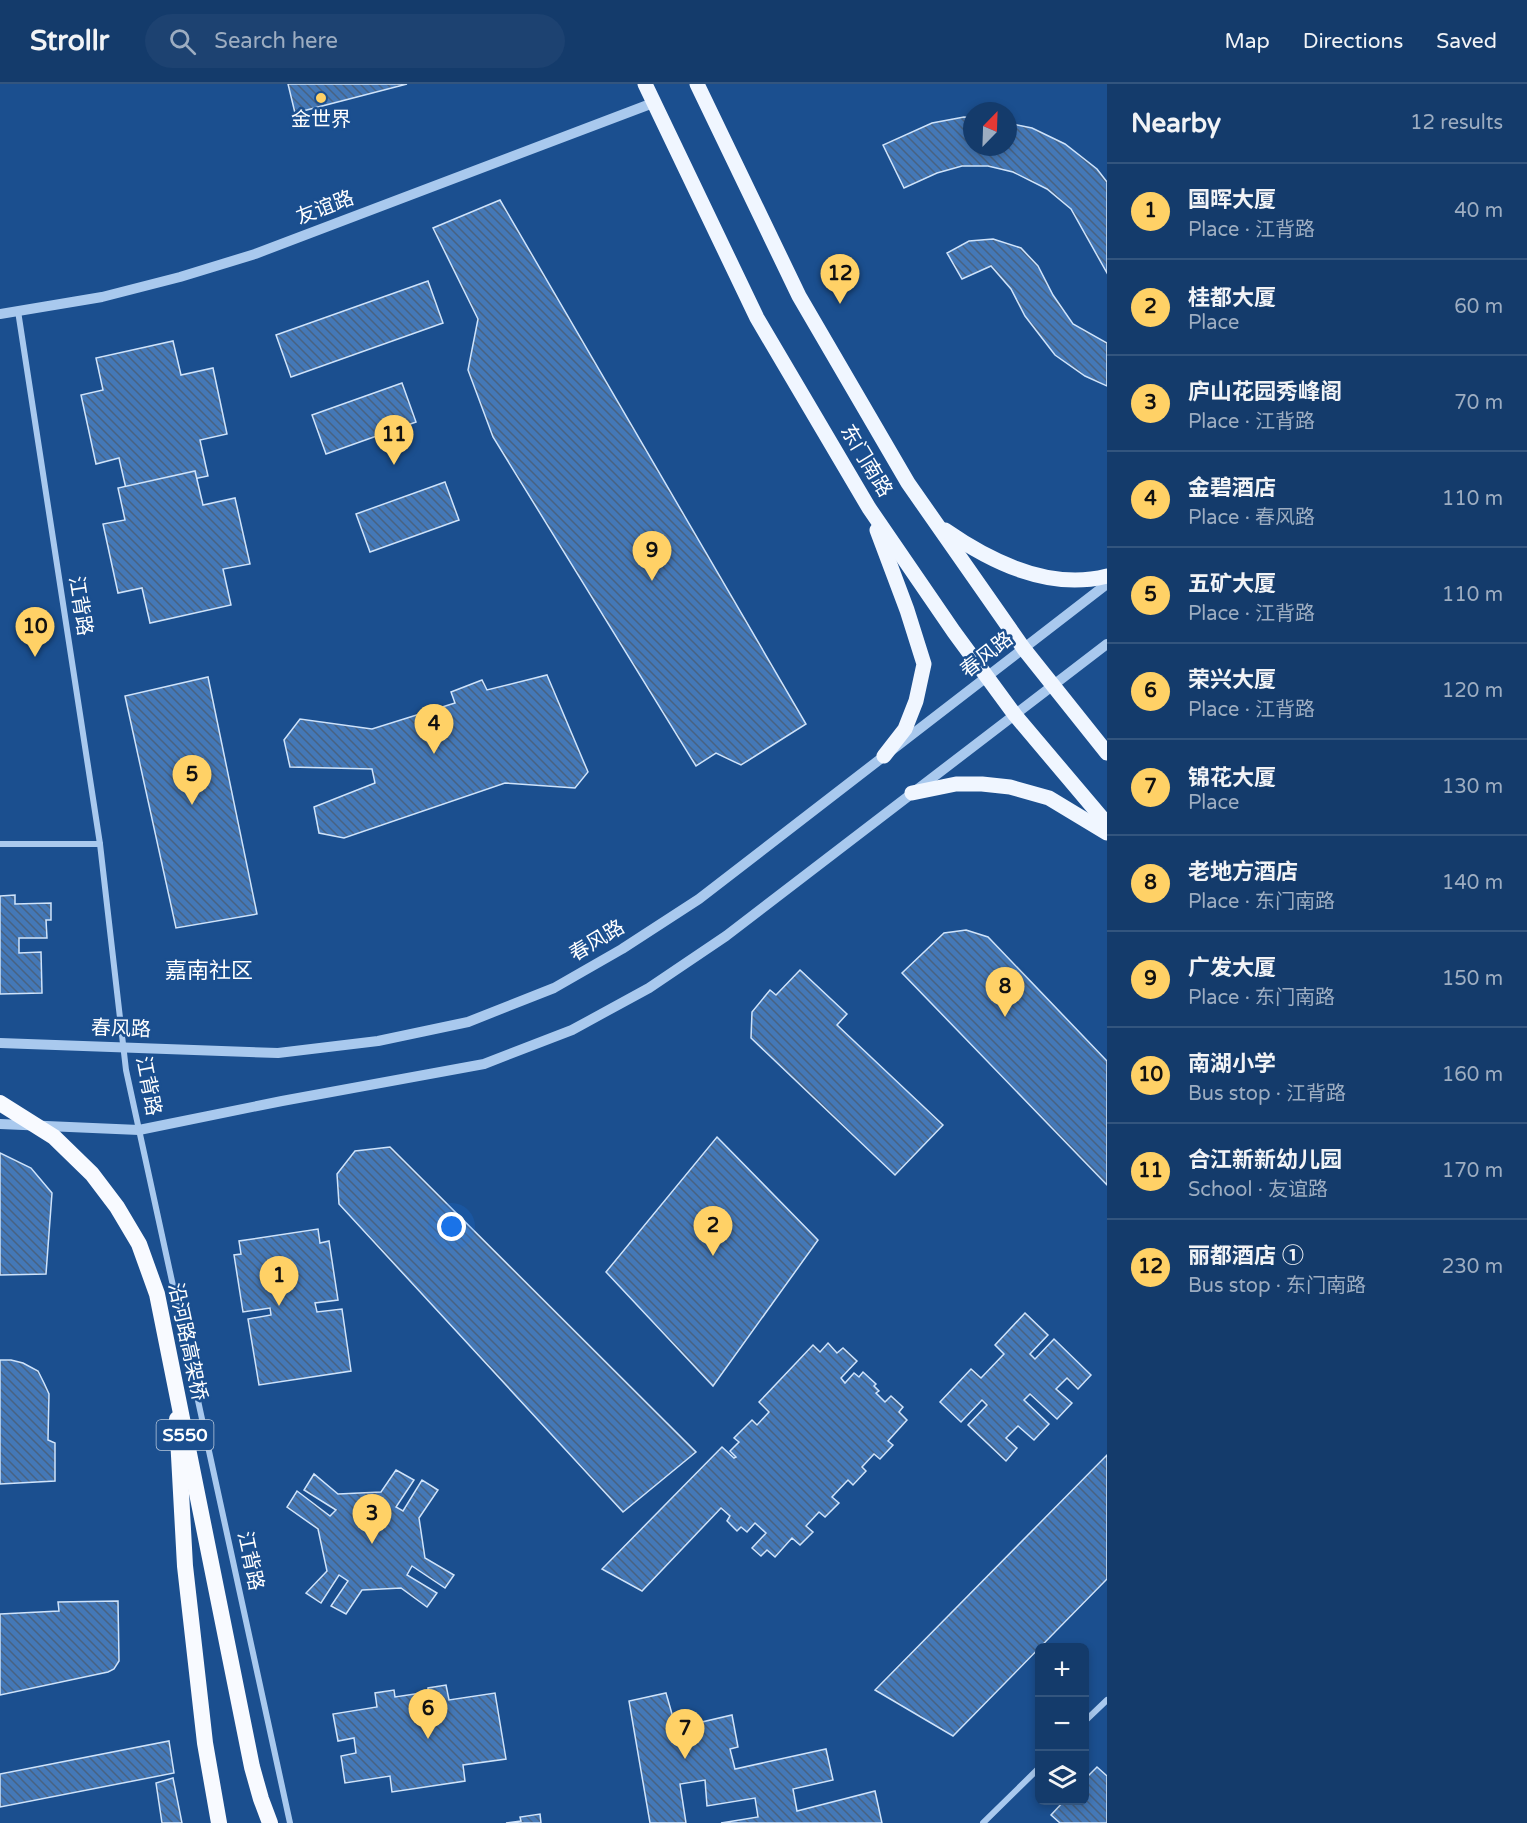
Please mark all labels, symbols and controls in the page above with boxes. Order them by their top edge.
search box [145,14,565,68]
text: Strollr [30,24,109,58]
icon: search [166,25,199,58]
text: Search here [214,28,338,54]
text: Map [1224,29,1270,54]
text: Directions [1303,29,1403,54]
text: Saved [1436,29,1497,54]
marker: 金世界 [314,91,328,105]
north arrow [963,102,1017,156]
place label: 金世界 [291,108,351,132]
text: Nearby [1131,108,1221,139]
text: 12 results [1410,111,1503,135]
street label: 友谊路 [293,186,357,230]
text: 国晖大厦 [1188,187,1276,213]
text: 1 [1144,199,1157,223]
text: 40 m [1454,199,1503,223]
text: Place · 江背路 [1188,218,1315,242]
pin: 12 [820,254,860,304]
text: 桂都大厦 [1188,285,1276,311]
text: 2 [1144,295,1157,319]
text: 60 m [1454,295,1503,319]
text: Place [1188,311,1239,335]
text: 庐山花园秀峰阁 [1188,379,1342,405]
text: 3 [1144,391,1157,415]
text: 70 m [1454,391,1503,415]
text: Place · 江背路 [1188,410,1315,434]
pin: 11 [374,416,414,465]
street label: 东门南路 [835,421,897,501]
text: 金碧酒店 [1188,475,1276,501]
text: 4 [1144,487,1157,511]
text: 110 m [1442,487,1503,511]
text: Place · 春风路 [1188,506,1315,530]
pin: 9 [632,532,672,581]
text: 五矿大厦 [1188,571,1276,597]
street label: 江背路 [63,574,97,638]
text: 5 [1144,583,1157,607]
text: 110 m [1442,583,1503,607]
text: Place · 江背路 [1188,602,1315,626]
pin: 10 [15,608,54,657]
street label: 春风路 [956,627,1018,683]
text: 荣兴大厦 [1188,667,1276,693]
text: 6 [1144,679,1157,703]
text: 120 m [1442,679,1503,703]
text: Place · 江背路 [1188,698,1315,722]
pin: 4 [414,704,454,754]
pin: 5 [172,756,212,805]
text: 锦花大厦 [1188,765,1276,791]
text: 7 [1144,775,1157,799]
text: 130 m [1442,775,1503,799]
text: Place [1188,791,1239,815]
text: 老地方酒店 [1188,859,1298,885]
text: 8 [1144,871,1157,895]
text: 140 m [1442,871,1503,895]
text: Place · 东门南路 [1188,890,1335,914]
street label: 春风路 [565,915,629,967]
text: 广发大厦 [1188,955,1276,981]
district label: 嘉南社区 [165,958,253,984]
text: 9 [1144,967,1157,991]
text: 150 m [1442,967,1503,991]
pin: 8 [986,968,1024,1017]
text: Place · 东门南路 [1188,986,1335,1010]
street label: 春风路 [91,1016,151,1042]
text: 南湖小学 [1188,1051,1276,1077]
street label: 江背路 [130,1054,166,1118]
text: 10 [1138,1063,1163,1087]
text: 160 m [1442,1063,1503,1087]
text: Bus stop · 江背路 [1188,1082,1346,1106]
text: 合江新新幼儿园 [1188,1147,1342,1173]
text: 11 [1138,1159,1163,1183]
text: 170 m [1442,1159,1503,1183]
text: School · 友谊路 [1188,1178,1328,1202]
pin: 2 [694,1206,732,1256]
your location [437,1212,466,1241]
text: 丽都酒店 ① [1188,1243,1304,1269]
text: 12 [1138,1255,1163,1279]
text: 230 m [1442,1255,1503,1279]
pin: 1 [260,1256,298,1306]
text: Bus stop · 东门南路 [1188,1274,1366,1298]
street label: 沿河路高架桥 [163,1281,211,1403]
road number: S550 [156,1420,213,1450]
pin: 3 [352,1494,392,1544]
street label: 江背路 [232,1529,268,1593]
map controls [1035,1643,1089,1805]
button: + [1035,1643,1089,1697]
pin: 6 [408,1690,448,1739]
button: − [1035,1697,1089,1751]
pin: 7 [666,1710,704,1759]
button: layers [1035,1751,1089,1805]

